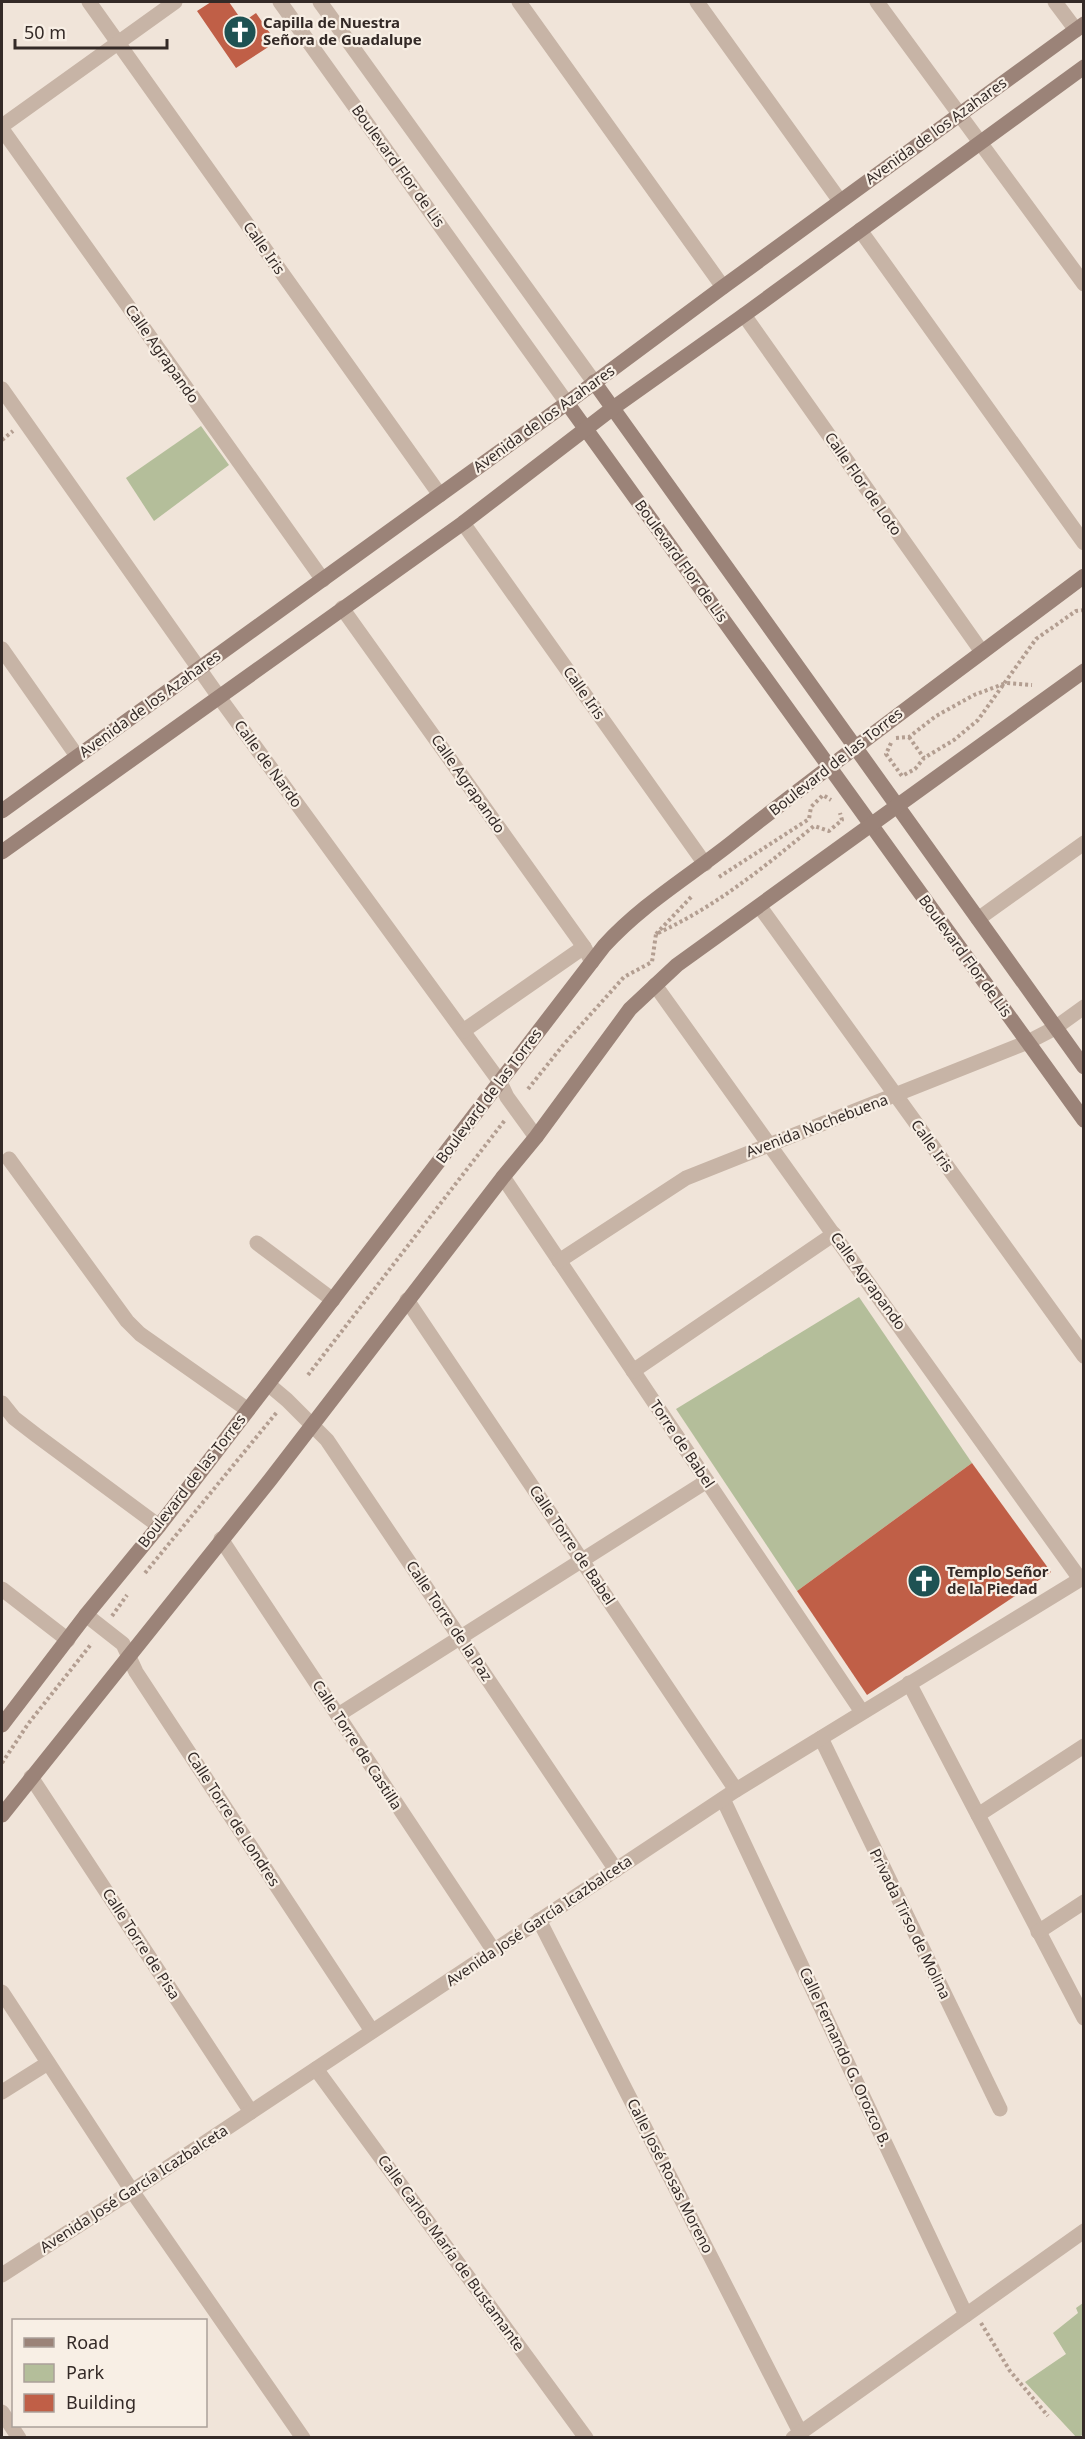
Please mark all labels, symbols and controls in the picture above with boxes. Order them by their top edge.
scale bar [15,12,166,50]
place label: Capilla de Nuestra Señora de Guadalupe [263,12,422,49]
church icon: Capilla de Nuestra Señora de Guadalupe [222,14,258,50]
text: 50 m [24,20,66,44]
street label: Avenida de los Azahares [861,72,1010,188]
street label: Boulevard Flor de Lis [348,100,450,231]
street label: Calle Iris [239,217,290,278]
street label: Calle Agrapando [121,300,204,407]
street label: Avenida de los Azahares [469,360,618,476]
street label: Calle Flor de Loto [821,428,907,539]
street label: Boulevard Flor de Lis [631,495,733,626]
street label: Avenida de los Azahares [75,645,224,761]
street label: Calle Iris [559,662,610,723]
street label: Boulevard de las Torres [765,703,906,820]
street label: Calle de Nardo [230,716,307,811]
street label: Calle Agrapando [427,730,510,837]
street label: Boulevard Flor de Lis [915,890,1017,1021]
street label: Boulevard de las Torres [431,1024,546,1167]
street label: Avenida Nochebuena [743,1089,890,1161]
street label: Calle Iris [907,1115,959,1176]
street label: Calle Agrapando [827,1227,911,1333]
street label: Torre de Babel [646,1396,720,1491]
street label: Boulevard de las Torres [133,1410,250,1551]
street label: Calle Torre de Babel [525,1481,620,1608]
street label: Calle Torre de la Paz [402,1556,498,1685]
place label: Templo Señor de la Piedad [947,1561,1049,1598]
church icon: Templo Señor de la Piedad [906,1563,942,1599]
street label: Calle Torre de Castilla [308,1676,407,1813]
street label: Calle Torre de Londres [183,1747,285,1890]
street label: Privada Tirso de Molina [866,1845,956,2002]
street label: Avenida José García Icazbalceta [441,1850,635,1990]
street label: Calle Torre de Pisa [98,1884,185,2003]
street label: Calle Fernando G. Orozco B. [795,1964,896,2150]
street label: Calle José Rosas Moreno [623,2095,719,2256]
street label: Avenida José García Icazbalceta [36,2120,231,2257]
street label: Calle Carlos María de Bustamante [374,2150,530,2354]
legend [12,2319,207,2427]
text: Road [66,2330,109,2354]
text: Park [66,2360,104,2384]
text: Building [66,2390,136,2414]

